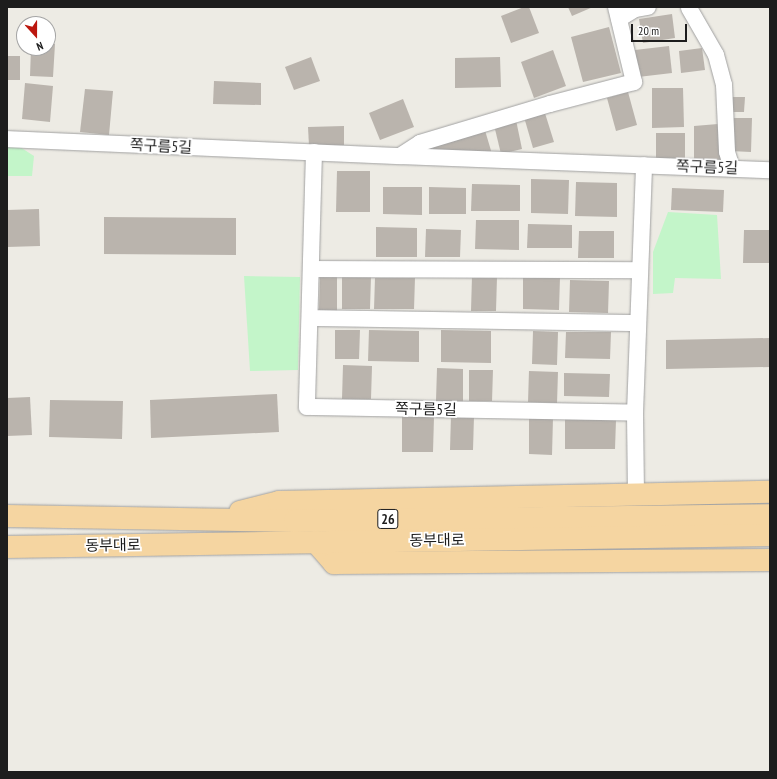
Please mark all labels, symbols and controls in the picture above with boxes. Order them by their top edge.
north arrow [16,16,56,56]
scale bar [633,16,689,42]
text: 20 m [638,23,659,38]
text: N [35,39,45,54]
street label: 쪽구름5길 [130,135,192,157]
street label: 쪽구름5길 [676,157,738,177]
street label: 쪽구름5길 [395,399,457,419]
road number: 26 [377,507,399,531]
street label: 동부대로 [409,531,465,549]
street label: 동부대로 [85,536,141,554]

